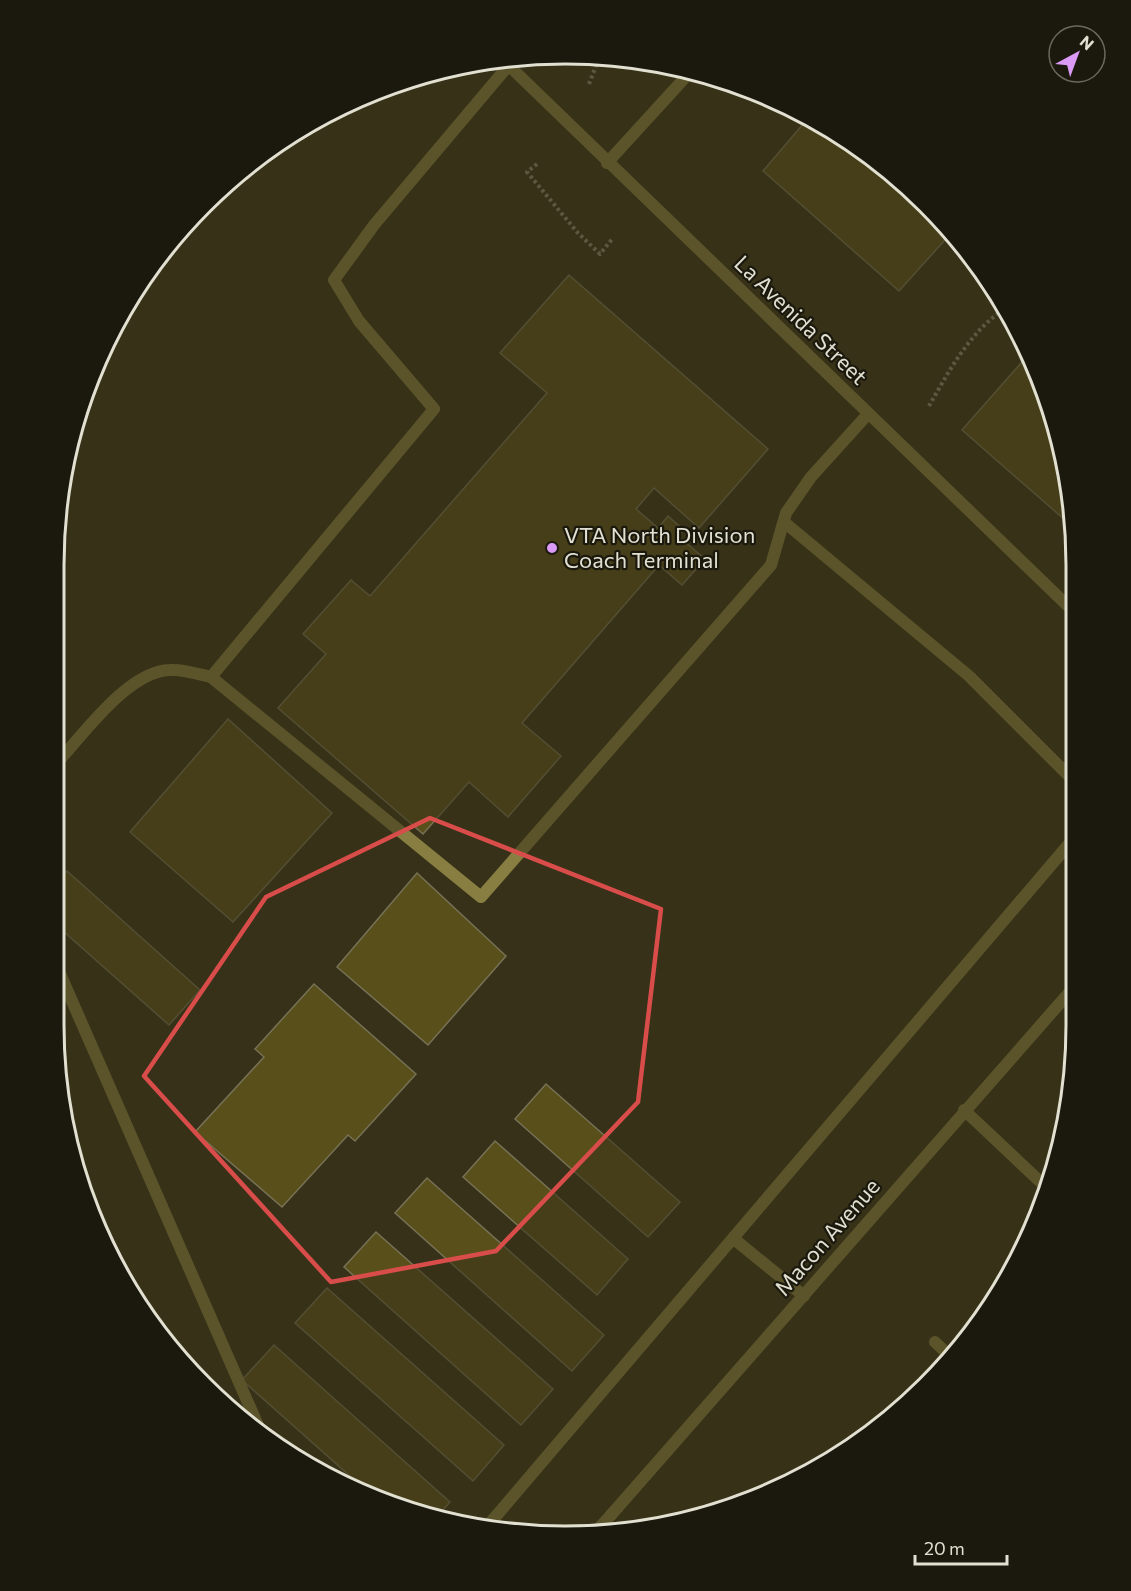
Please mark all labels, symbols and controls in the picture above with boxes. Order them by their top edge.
north arrow [1047,24,1107,84]
text: N [1076,31,1098,53]
street label: La Avenida Street [729,249,873,390]
place label: VTA North Division Coach Terminal [564,521,755,573]
marker: VTA North Division Coach Terminal [545,541,559,555]
street label: Macon Avenue [768,1173,885,1301]
scale bar [915,1528,1006,1566]
text: 20 m [924,1537,965,1559]

